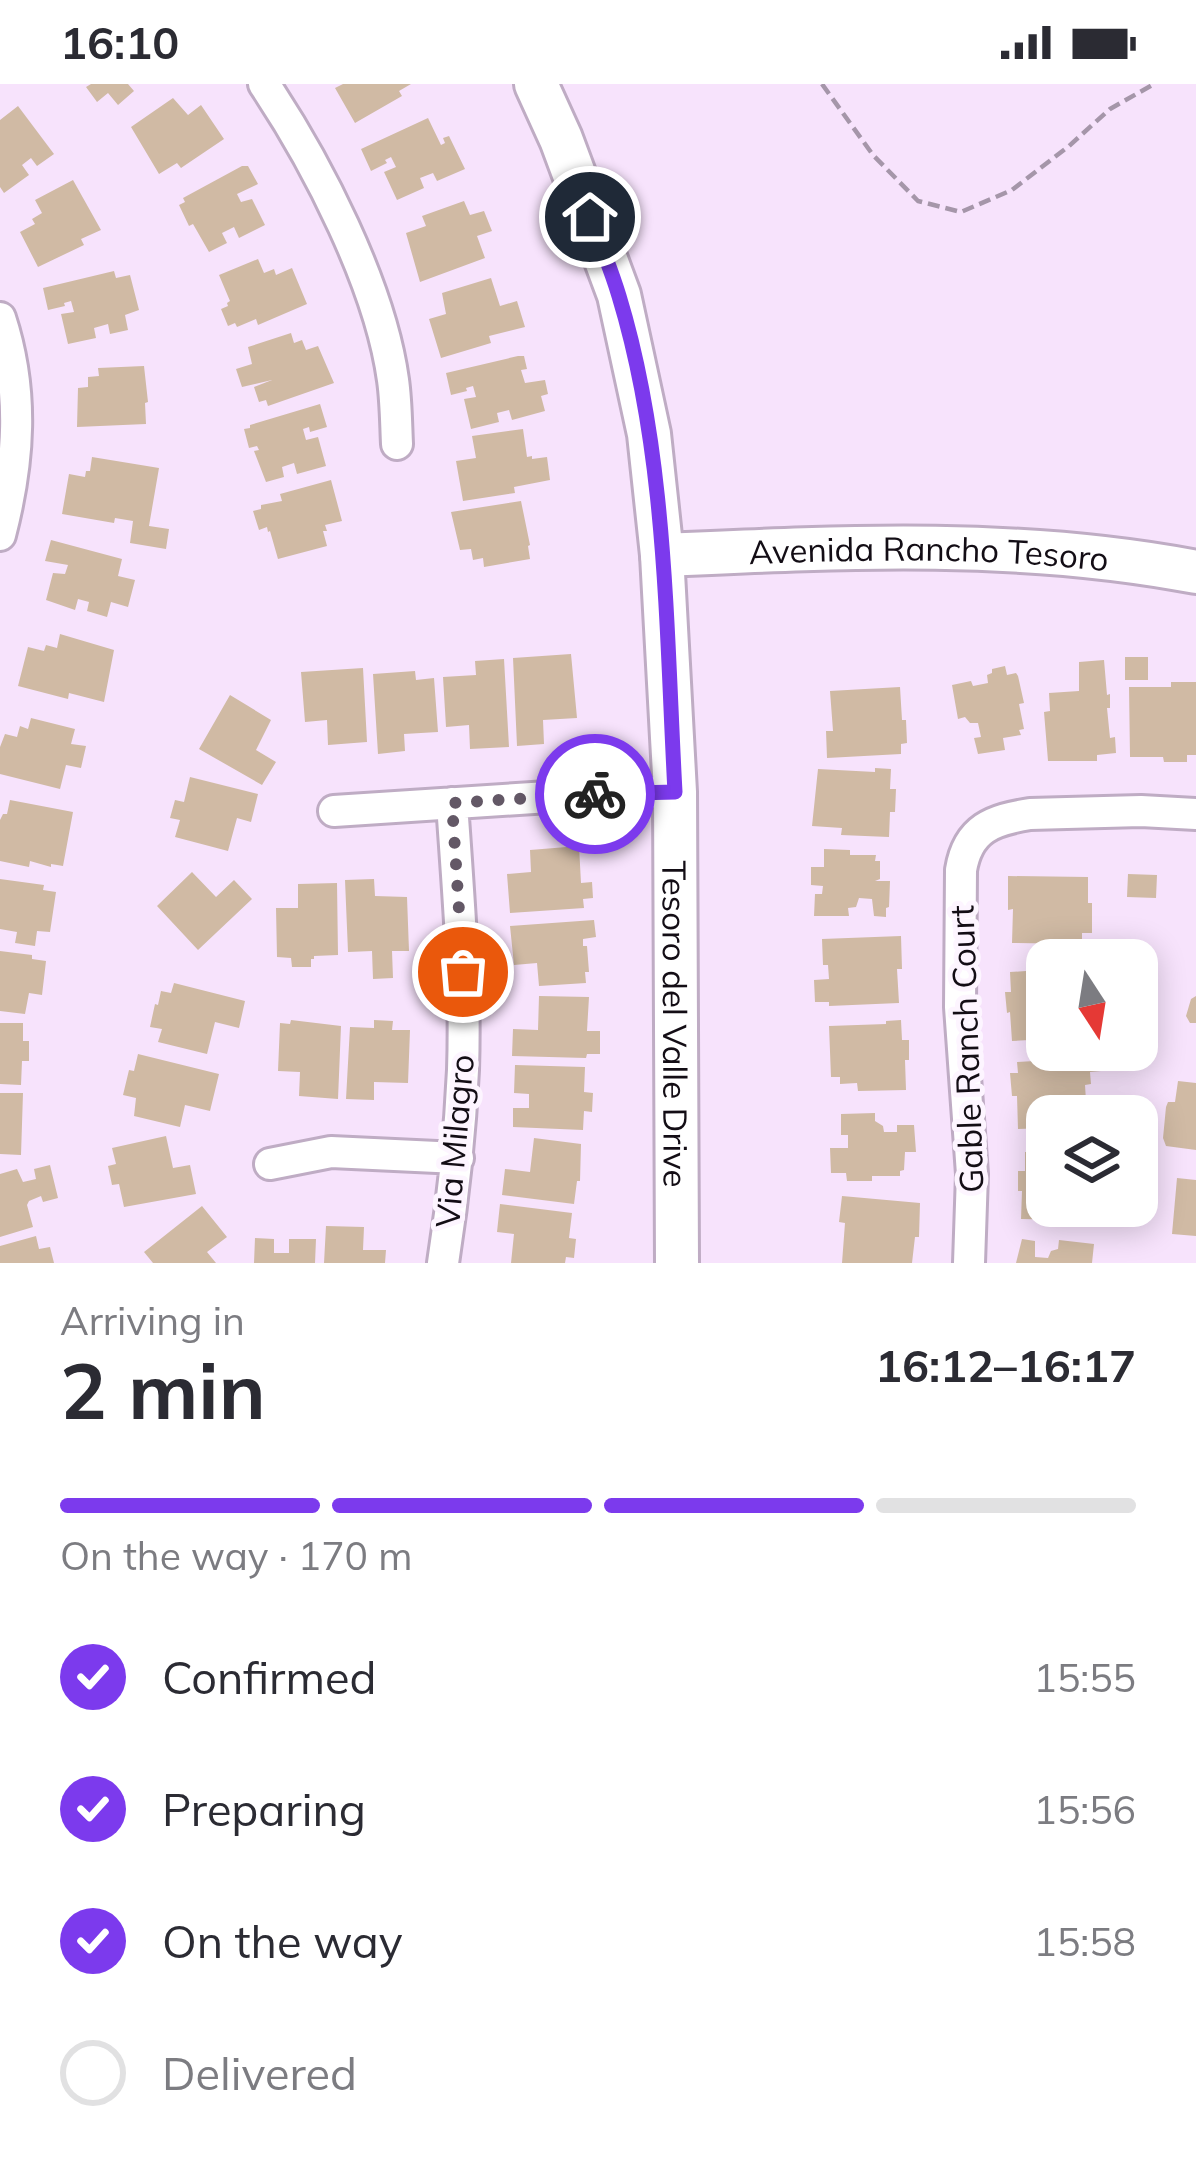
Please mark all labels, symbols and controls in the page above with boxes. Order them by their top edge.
text: 16:10 [60,14,179,70]
pin [539,166,641,268]
icon: home [557,184,623,250]
street label: Avenida Rancho Tesoro [748,527,1111,579]
courier [535,734,655,854]
icon: bike [562,761,628,827]
street label: Tesoro del Valle Drive [655,860,697,1188]
street label: Gable Ranch Court [940,904,992,1194]
pin [412,921,514,1023]
icon: bag [430,939,496,1005]
north arrow [1026,939,1158,1071]
map controls [1026,939,1158,1227]
street label: Via Milagro [426,1053,482,1229]
button: layers [1026,1095,1158,1227]
text: Arriving in [60,1296,245,1345]
text: 16:12–16:17 [875,1337,1136,1393]
text: 2 min [60,1341,266,1439]
text: On the way · 170 m [60,1531,412,1580]
icon: check [60,1644,126,1710]
text: Confirmed [162,1649,376,1705]
text: 15:55 [1034,1653,1136,1702]
icon: check [60,1776,126,1842]
text: Preparing [162,1781,366,1837]
text: 15:56 [1034,1785,1136,1834]
icon: check [60,1908,126,1974]
text: On the way [162,1913,403,1969]
text: 15:58 [1034,1917,1136,1966]
text: Delivered [162,2045,357,2101]

